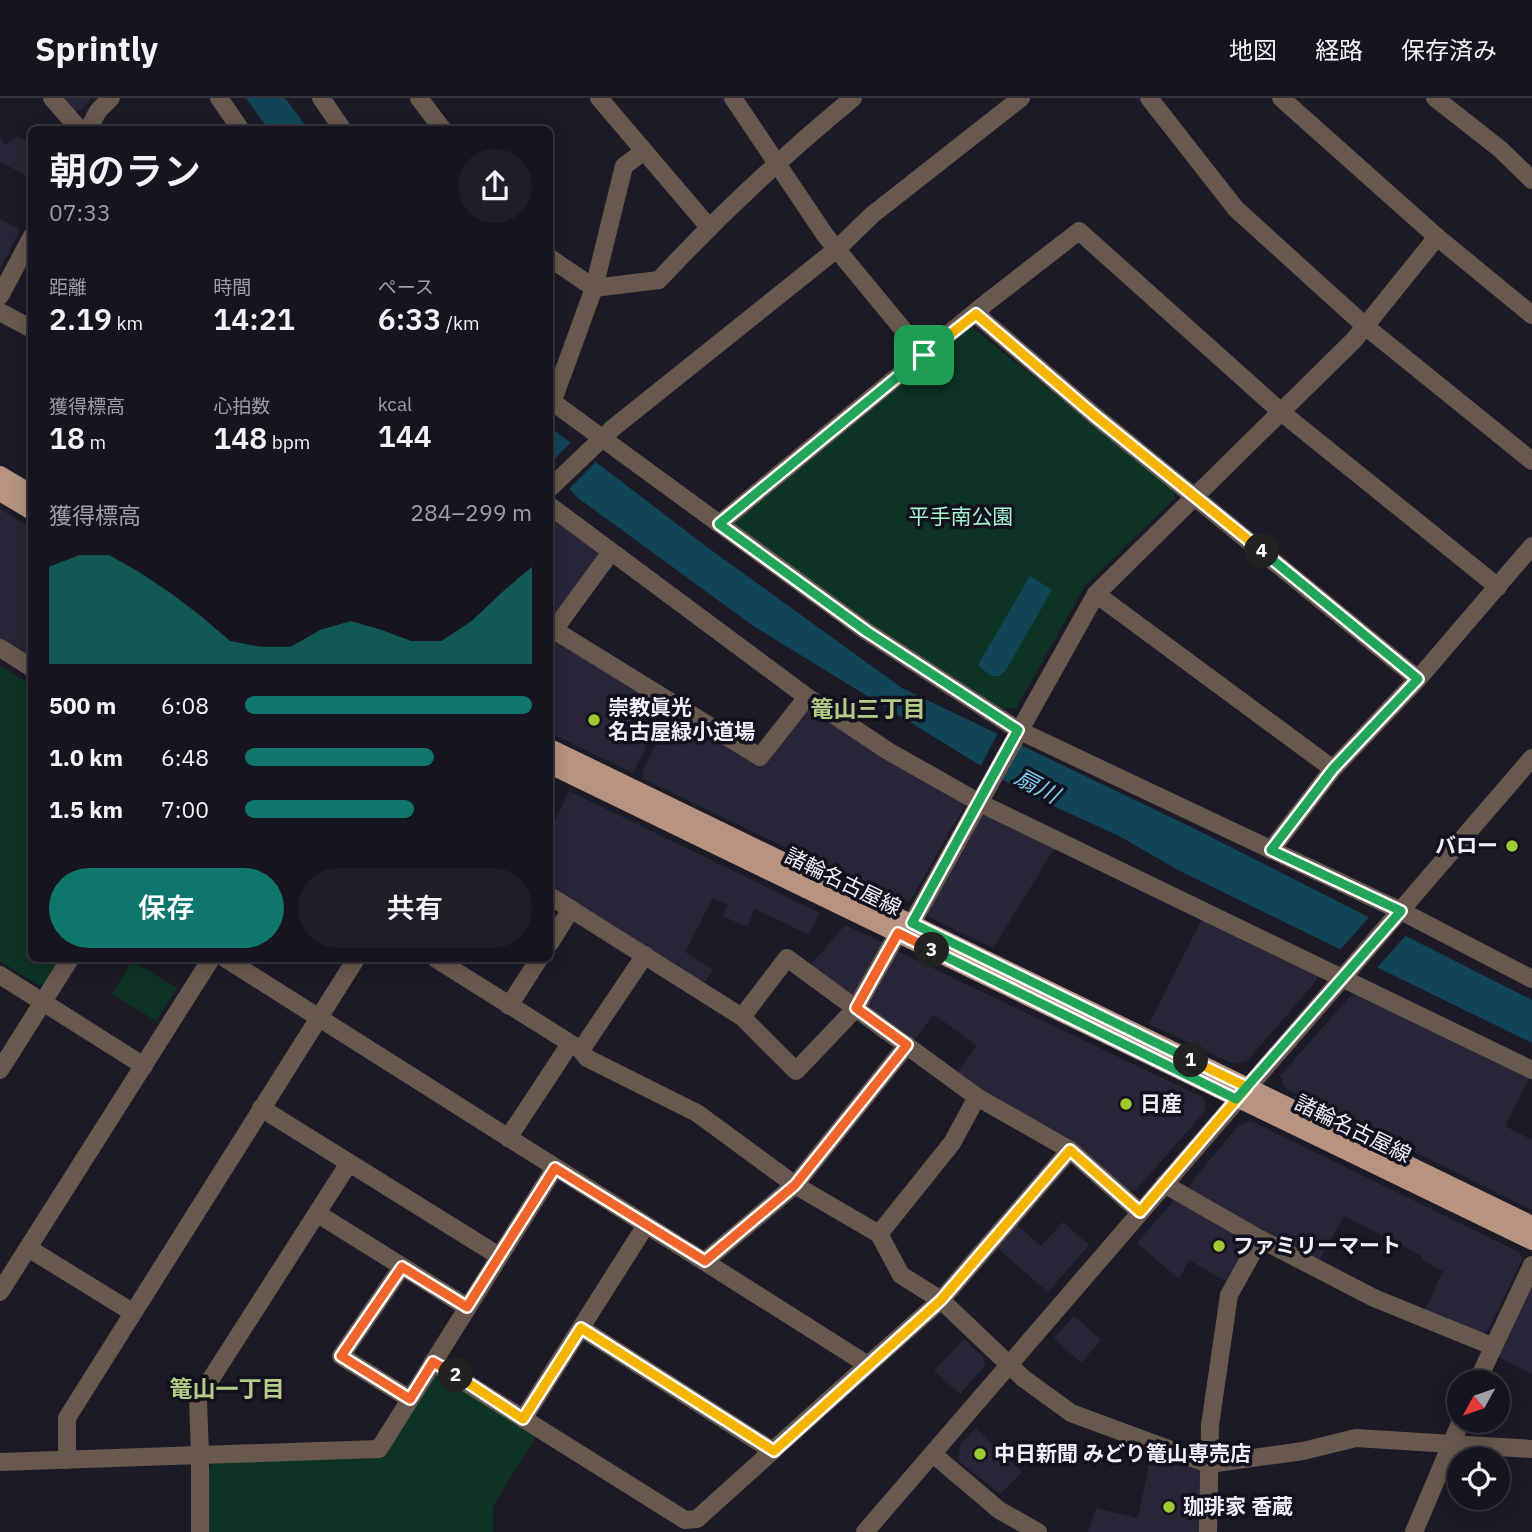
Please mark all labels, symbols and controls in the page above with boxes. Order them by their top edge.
text: Sprintly [35,27,158,70]
text: 地図 [1229,34,1277,66]
text: 経路 [1315,34,1363,66]
text: 保存済み [1401,34,1497,66]
text: 朝のラン [49,146,201,195]
button: share [458,149,532,223]
text: 07:33 [49,197,111,227]
text: 距離 [49,275,87,299]
text: 時間 [213,275,251,299]
text: ペース [378,275,434,299]
text: 2.19 [49,299,112,338]
text: 14:21 [213,299,295,338]
text: 6:33 [378,299,441,338]
text: km [112,311,143,335]
text: /km [441,311,480,335]
pin [894,325,954,385]
icon: arrive [905,336,943,374]
text: kcal [378,392,412,416]
text: 獲得標高 [49,394,125,418]
text: 心拍数 [213,394,270,418]
text: 144 [378,416,432,455]
text: 18 [49,418,85,457]
text: 148 [213,418,267,457]
text: m [85,430,106,454]
text: bpm [267,430,310,454]
text: 284–299 m [410,497,532,527]
text: 獲得標高 [49,500,141,530]
park label: 平手南公園 [909,502,1014,530]
pin: 4 [1244,533,1280,568]
text: 4 [1256,538,1267,562]
text: 500 m [49,690,116,720]
text: 6:08 [161,690,209,720]
place label: 崇教眞光 名古屋緑小道場 [608,693,755,745]
district label: 篭山三丁目 [811,693,926,723]
marker: 崇教眞光 名古屋緑小道場 [586,712,602,728]
text: 1.0 km [49,742,123,772]
text: 6:48 [161,742,209,772]
water label: 扇川 [1010,761,1067,811]
text: 1.5 km [49,794,123,824]
text: 7:00 [161,794,209,824]
place label: バロー [1435,831,1498,859]
marker: バロー [1504,838,1520,854]
street label: 諸輪名古屋線 [781,841,906,921]
button: 保存 [49,868,284,948]
button: 共有 [298,868,532,948]
pin: 3 [914,932,950,968]
text: 3 [926,937,937,961]
pin: 1 [1174,1042,1208,1077]
text: 1 [1185,1047,1196,1071]
street label: 諸輪名古屋線 [1291,1088,1416,1168]
place label: 日産 [1140,1089,1182,1117]
marker: 日産 [1118,1096,1134,1112]
place label: ファミリーマート [1233,1231,1401,1259]
marker: ファミリーマート [1211,1238,1227,1254]
pin: 2 [438,1358,474,1392]
text: 2 [450,1362,461,1386]
north arrow [1447,1370,1510,1433]
map controls [1447,1370,1510,1510]
district label: 篭山一丁目 [170,1373,285,1403]
place label: 中日新聞 みどり篭山専売店 [994,1439,1251,1467]
marker: 中日新聞 みどり篭山専売店 [972,1446,988,1462]
button: locate [1447,1447,1510,1510]
place label: 珈琲家 香蔵 [1183,1492,1293,1520]
marker: 珈琲家 香蔵 [1161,1499,1177,1515]

